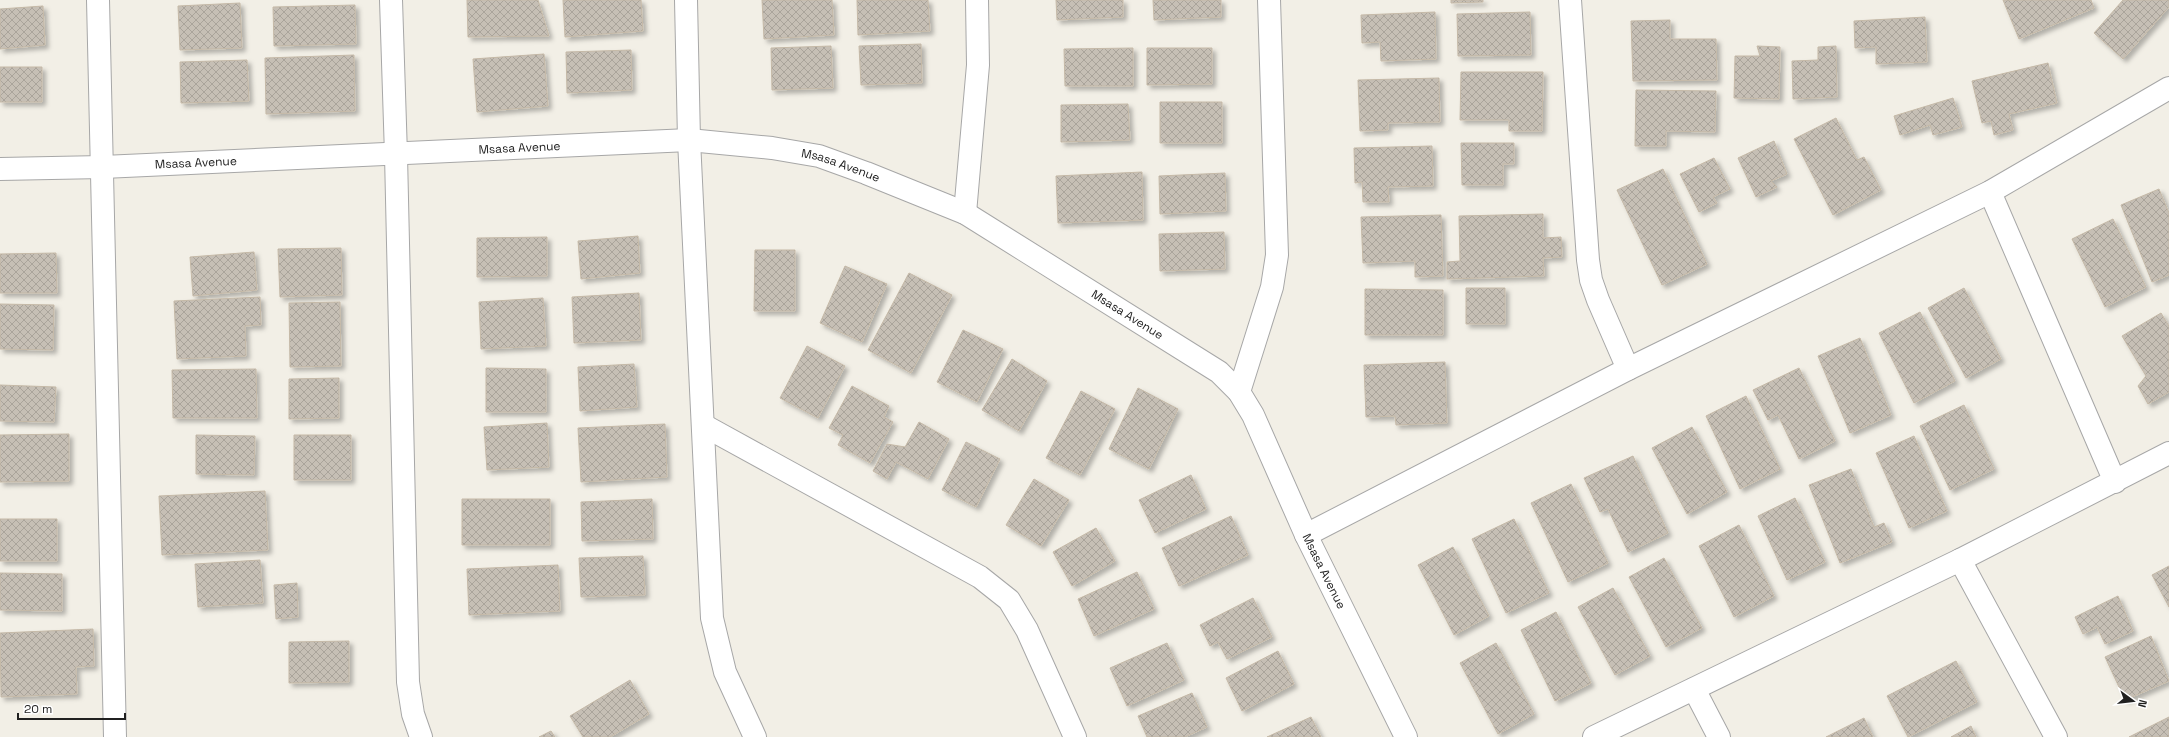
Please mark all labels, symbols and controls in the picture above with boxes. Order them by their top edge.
street label: Msasa Avenue [478,138,561,158]
street label: Msasa Avenue [800,145,882,186]
street label: Msasa Avenue [155,153,237,173]
street label: Msasa Avenue [1088,286,1166,343]
street label: Msasa Avenue [1299,531,1349,612]
north arrow [2113,681,2153,721]
scale bar [18,695,125,721]
text: N [2135,698,2150,709]
text: 20 m [24,701,52,717]

